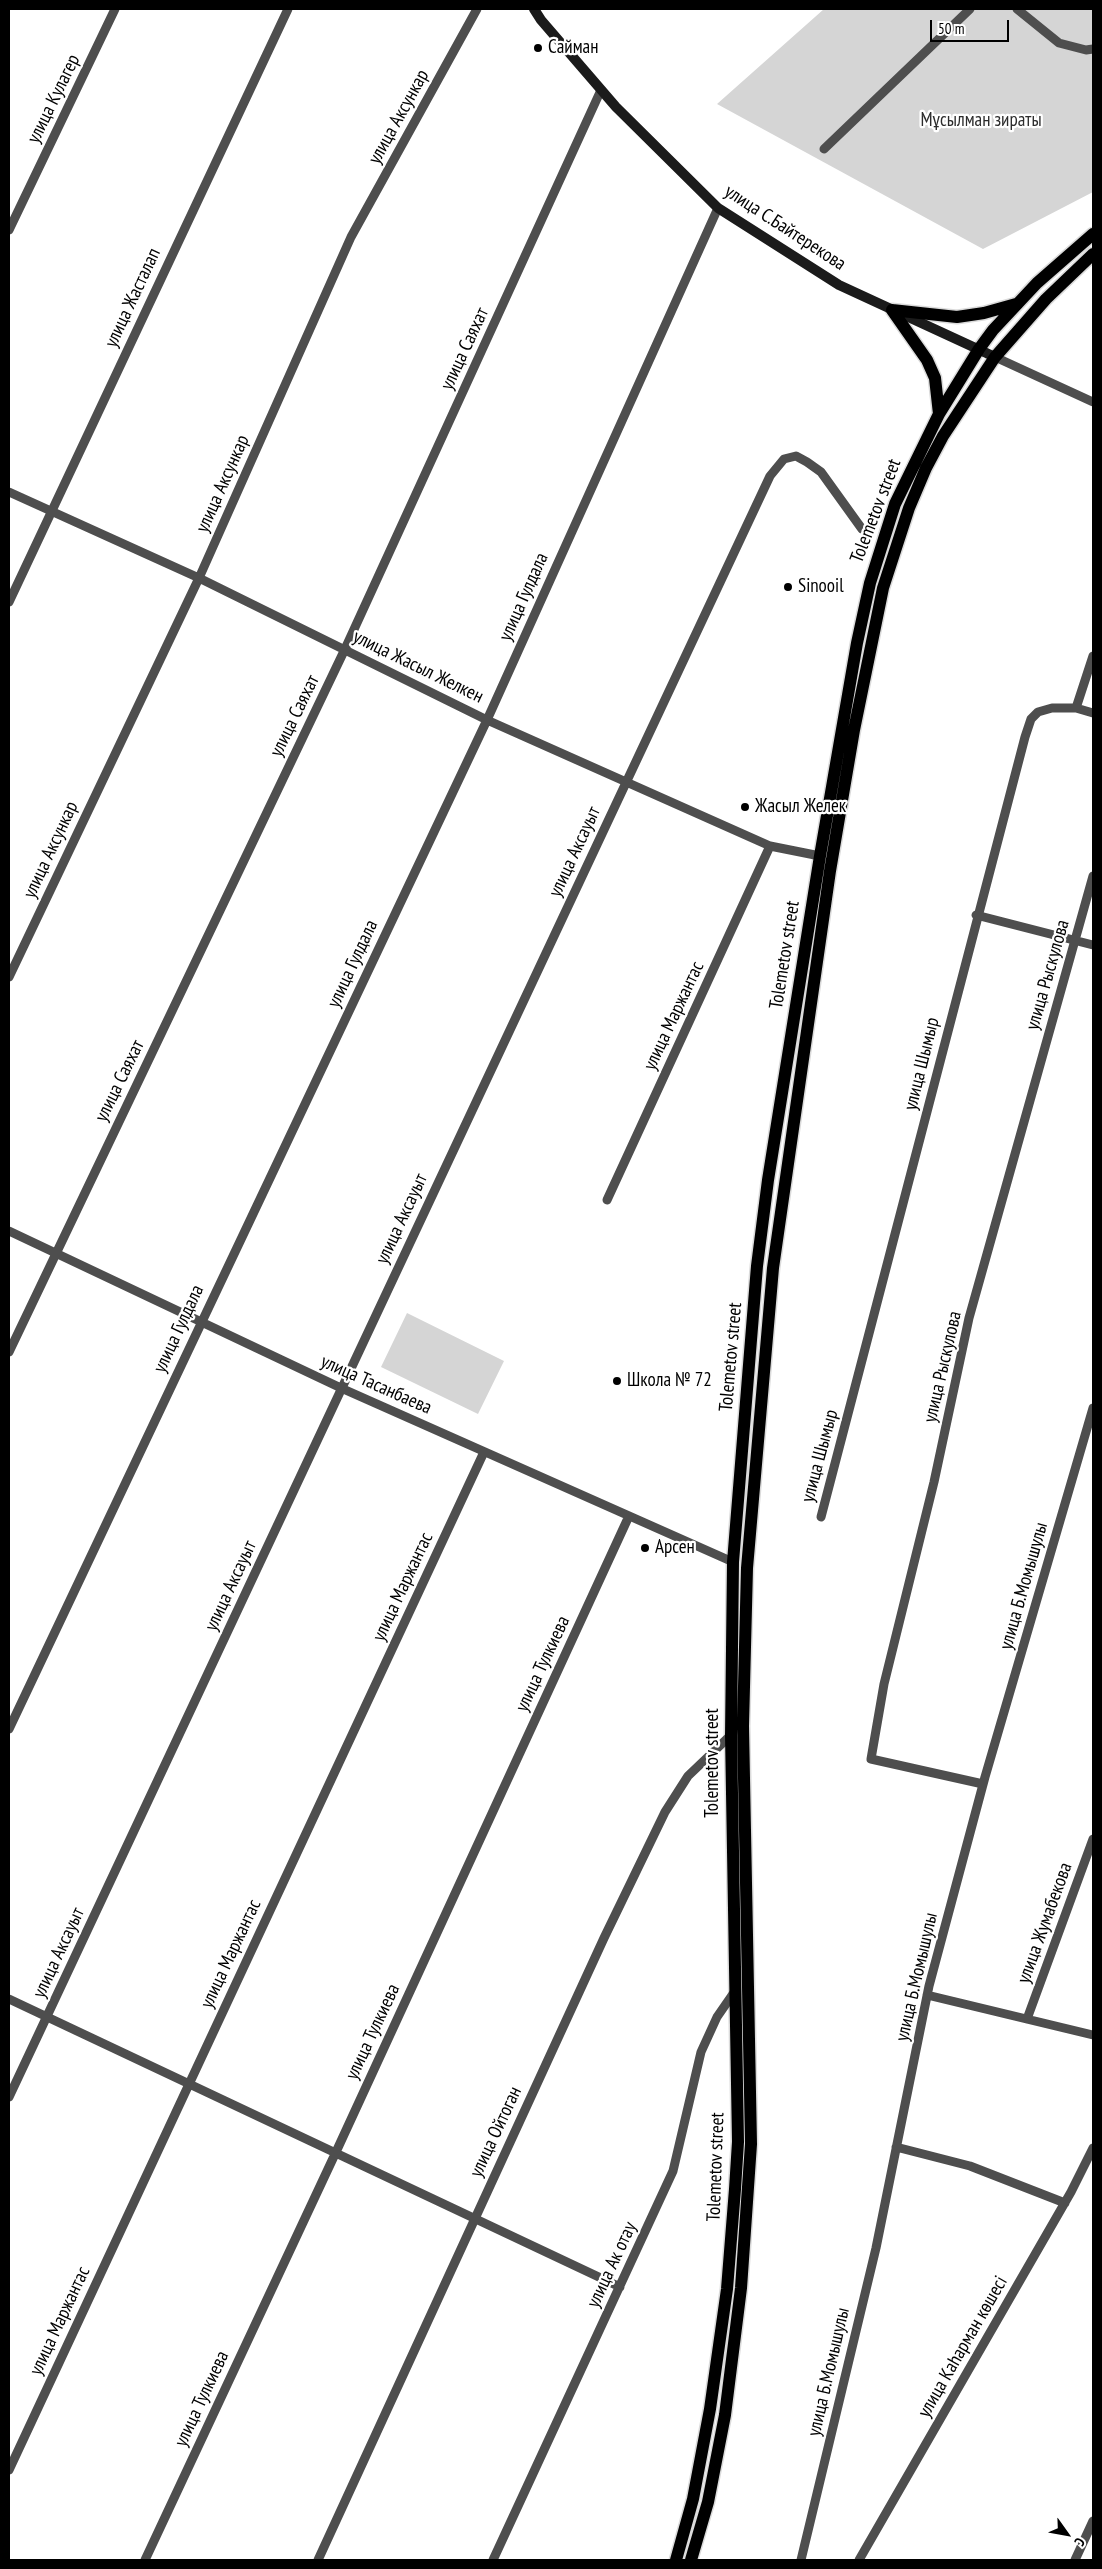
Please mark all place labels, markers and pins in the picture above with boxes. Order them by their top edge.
place label: Сайман [548,37,598,59]
marker: Сайман [532,42,544,54]
place label: Sinooil [798,576,844,598]
marker: Sinooil [782,581,794,593]
place label: Жасыл Желек [755,796,846,818]
marker: Жасыл Желек [739,801,751,813]
place label: Школа № 72 [627,1370,712,1392]
marker: Школа № 72 [611,1375,623,1387]
place label: Арсен [655,1537,695,1559]
marker: Арсен [639,1542,651,1554]

